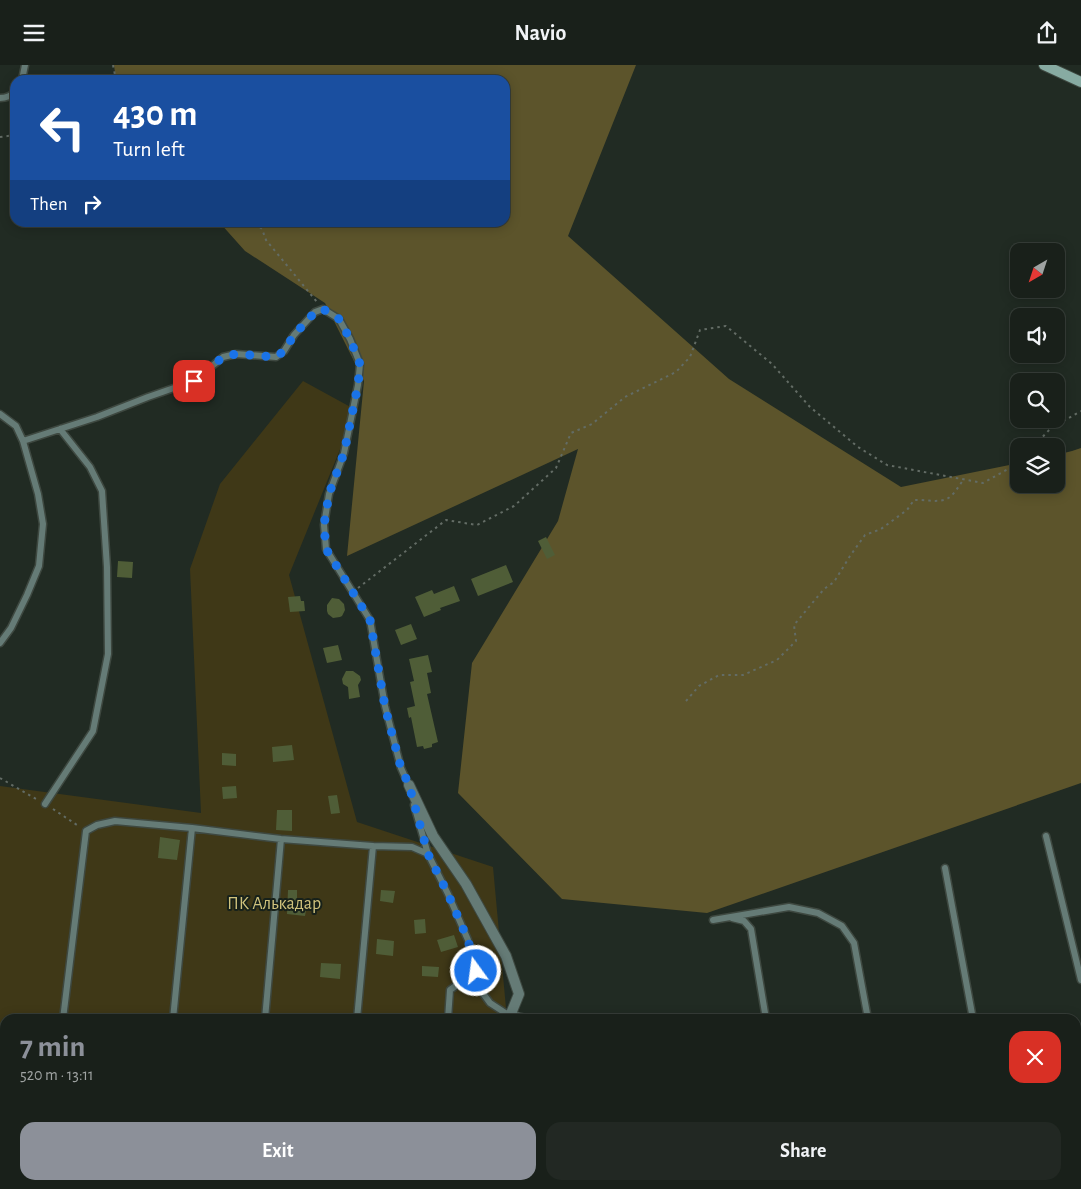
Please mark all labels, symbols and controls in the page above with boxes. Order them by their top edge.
icon: menu [20,19,48,47]
icon: share [1033,19,1061,47]
text: Navio [515,22,566,44]
icon: left [30,95,95,160]
text: 430 m [113,97,197,132]
text: Turn left [113,138,185,160]
icon: right [78,190,106,218]
text: Then [30,195,68,214]
north arrow [1010,243,1065,297]
map controls [1010,243,1065,493]
button: sound [1010,308,1065,363]
pin [173,360,215,402]
icon: arrive [180,367,208,395]
button: search [1010,373,1065,428]
button: layers [1010,438,1065,493]
park label: ПК Алькадар [227,895,321,913]
position arrow [449,944,501,996]
button: close [1009,1031,1061,1083]
text: 7 min [20,1032,85,1062]
text: 520 m · 13:11 [20,1067,94,1083]
button: Exit [20,1122,536,1180]
button: Share [546,1122,1061,1180]

